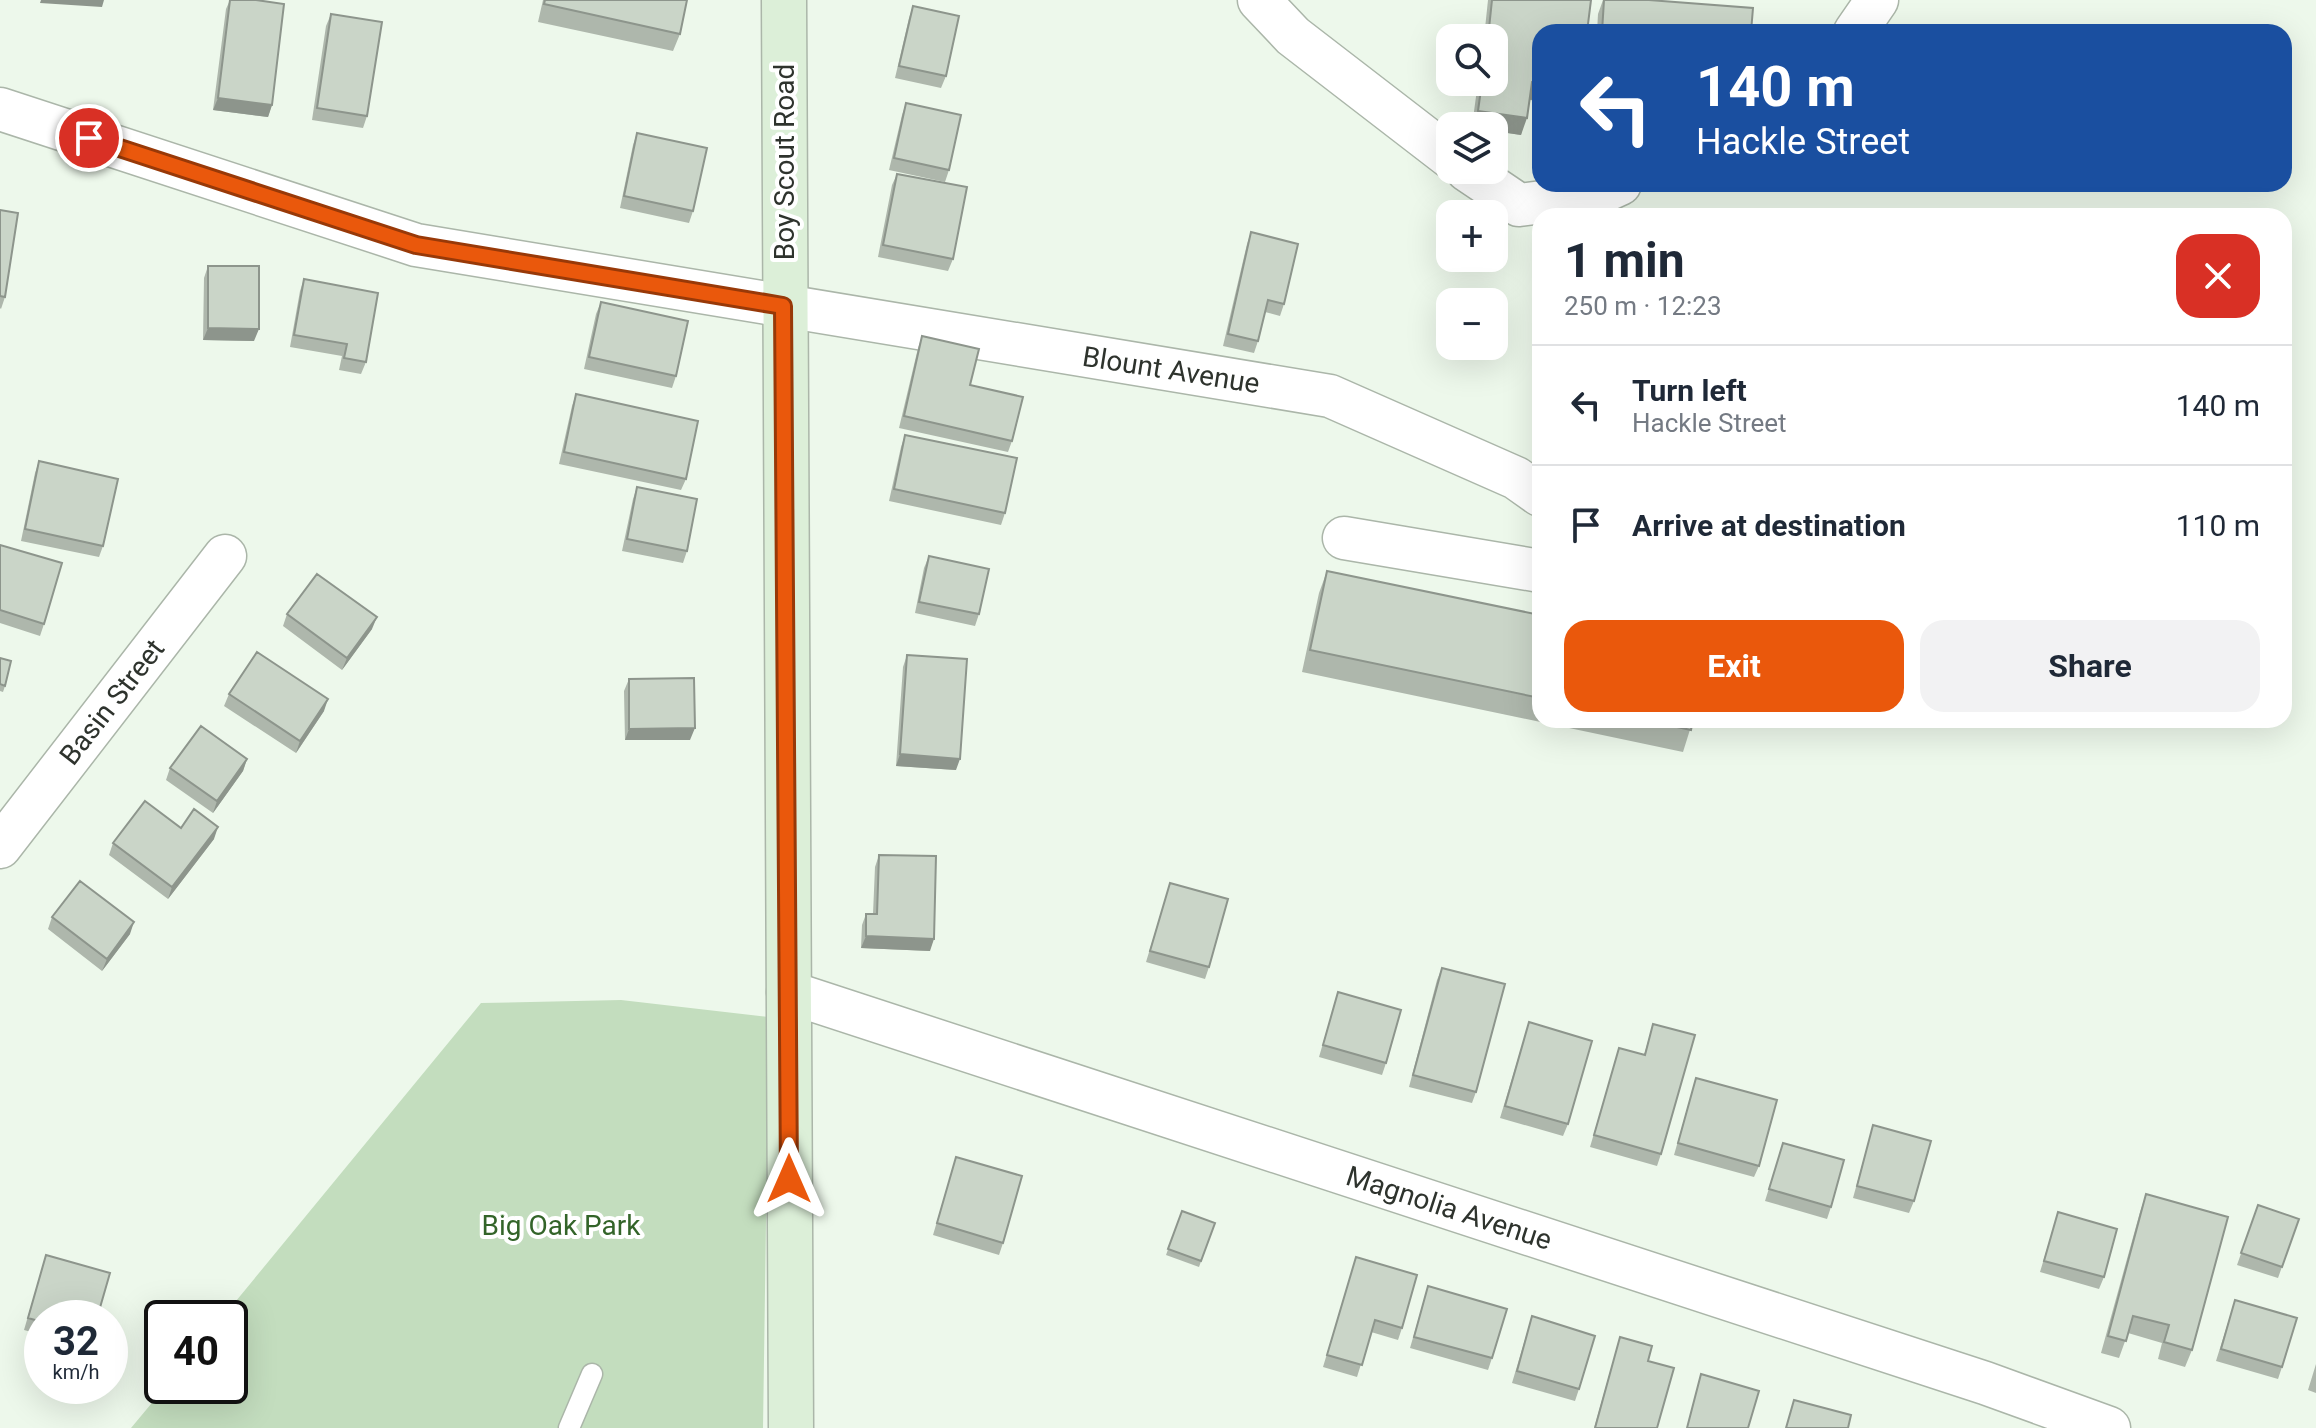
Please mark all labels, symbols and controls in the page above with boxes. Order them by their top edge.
map controls [1436,24,1508,360]
button: search [1436,24,1508,96]
text: 140 m [1696,54,1855,120]
icon: left [1564,56,1668,160]
street label: Boy Scout Road [768,64,801,260]
pin [55,104,123,172]
button: layers [1436,112,1508,184]
icon: arrive [67,116,111,160]
text: Hackle Street [1696,121,1910,163]
button: + [1436,200,1508,272]
text: 1 min [1564,232,1685,289]
button: close [2176,234,2260,318]
button: − [1436,288,1508,360]
text: 250 m · 12:23 [1564,291,1722,321]
street label: Blount Avenue [1080,340,1262,400]
text: Turn left [1632,373,1747,408]
icon: left [1564,383,1608,427]
text: 140 m [2176,388,2260,423]
text: Hackle Street [1632,408,1787,438]
icon: arrive [1564,503,1608,547]
text: Arrive at destination [1632,508,1906,543]
text: 110 m [2176,508,2260,543]
button: Exit [1564,620,1904,712]
button: Share [1920,620,2260,712]
street label: Basin Street [53,633,171,771]
position arrow [747,1137,831,1221]
street label: Magnolia Avenue [1342,1159,1556,1257]
park label: Big Oak Park [482,1209,641,1242]
speed limit sign: 40 [144,1300,248,1404]
text: 32 [53,1318,99,1365]
text: km/h [53,1360,99,1384]

